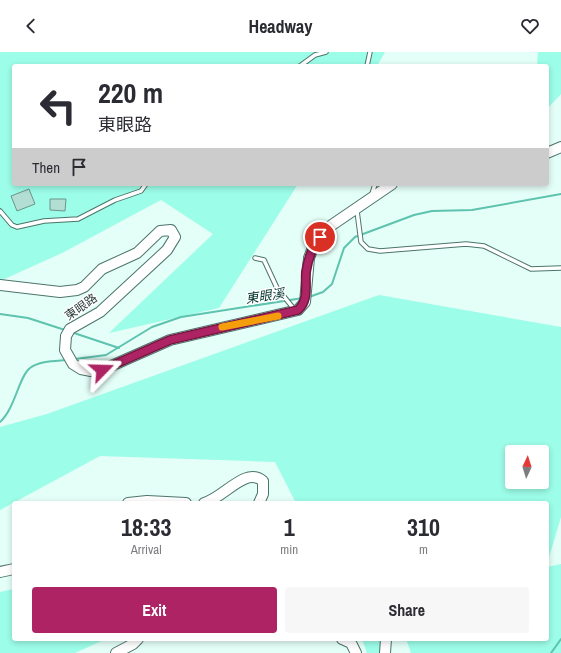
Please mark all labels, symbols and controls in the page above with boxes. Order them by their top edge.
text: Headway [249,14,313,39]
icon: back [20,15,42,37]
icon: heart [519,15,541,37]
text: 220 m [98,74,163,112]
icon: left [32,80,84,132]
text: 東眼路 [98,112,152,137]
icon: arrive [68,156,90,178]
text: Then [32,157,60,178]
pin [303,220,337,254]
icon: arrive [309,226,331,248]
water label: 東眼溪 [244,285,287,307]
street label: 東眼路 [62,290,100,324]
position arrow [81,349,123,391]
north arrow [505,445,549,489]
map controls [505,445,549,489]
text: 18:33 [121,511,171,543]
text: 1 [284,511,295,543]
text: 310 [407,511,440,543]
text: Arrival [131,541,162,558]
text: min [280,541,298,558]
text: m [419,541,428,558]
button: Exit [32,587,277,633]
button: Share [285,587,529,633]

